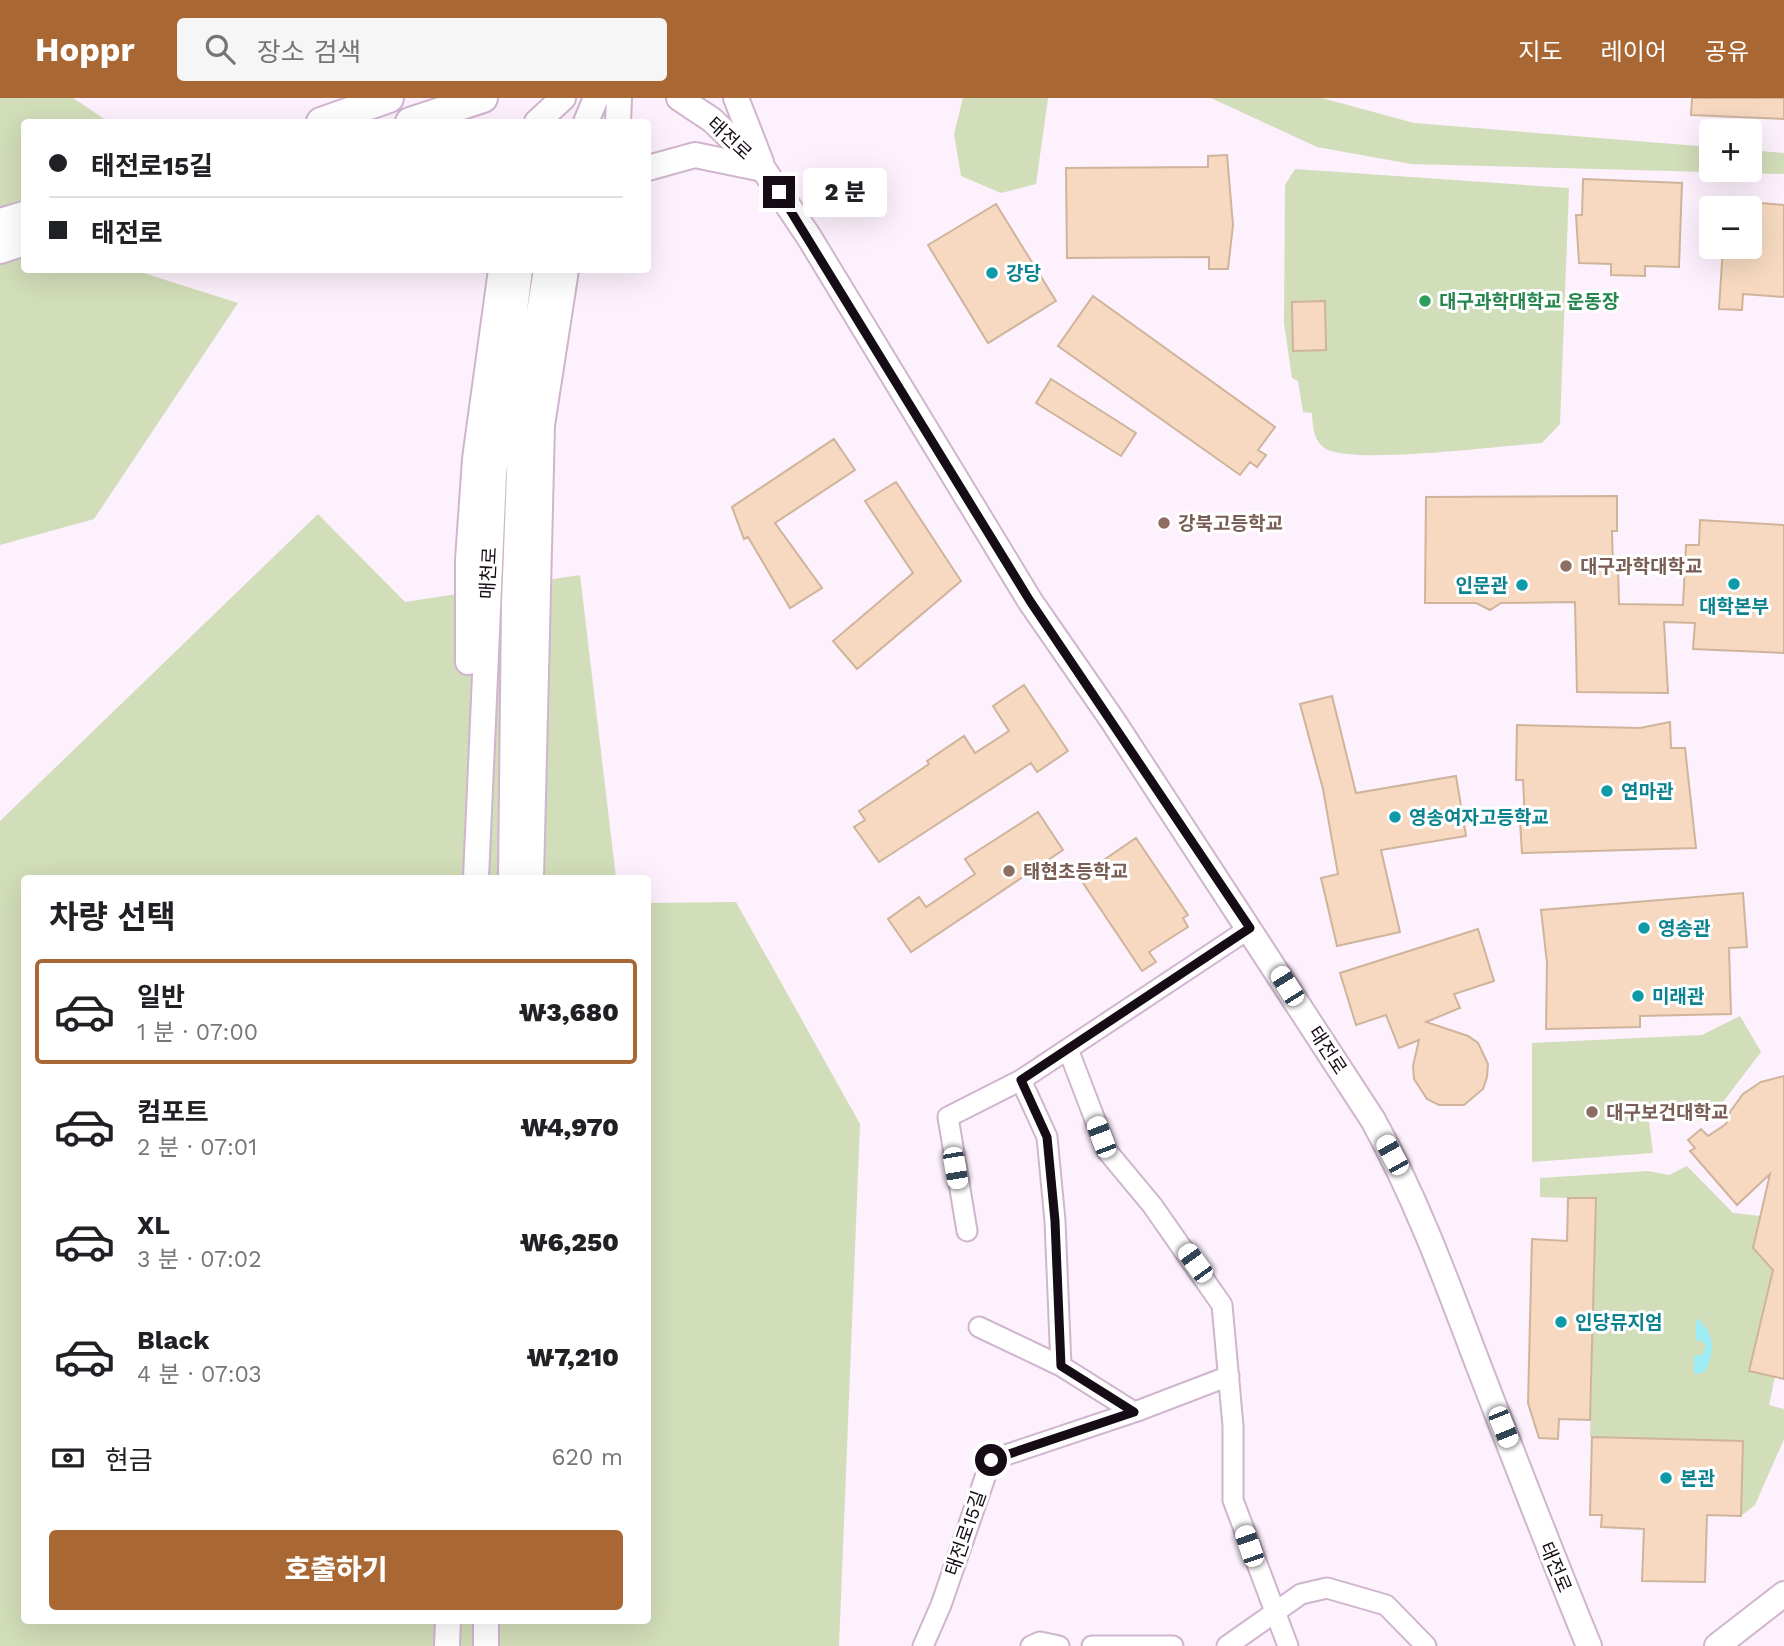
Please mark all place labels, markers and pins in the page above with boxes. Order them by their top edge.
place label: 강당 [1006,262,1041,285]
marker: 강당 [984,265,1000,281]
place label: 대구과학대학교 운동장 [1439,290,1619,313]
marker: 대구과학대학교 운동장 [1417,293,1433,309]
place label: 강북고등학교 [1178,512,1283,535]
marker: 강북고등학교 [1156,515,1172,531]
place label: 대구과학대학교 [1580,555,1702,578]
marker: 대구과학대학교 [1558,558,1574,574]
place label: 인문관 [1456,574,1509,597]
marker: 대학본부 [1726,576,1742,592]
marker: 인문관 [1514,577,1530,593]
place label: 대학본부 [1699,595,1769,618]
place label: 연마관 [1621,780,1674,803]
marker: 연마관 [1599,783,1615,799]
place label: 영송여자고등학교 [1409,806,1549,829]
marker: 영송여자고등학교 [1387,809,1403,825]
place label: 태현초등학교 [1023,860,1128,883]
marker: 태현초등학교 [1001,863,1017,879]
place label: 영송관 [1658,917,1711,940]
marker: 영송관 [1636,920,1652,936]
place label: 미래관 [1652,985,1705,1008]
marker: 미래관 [1630,988,1646,1004]
place label: 대구보건대학교 [1606,1101,1728,1124]
marker: 대구보건대학교 [1584,1104,1600,1120]
place label: 인당뮤지엄 [1575,1311,1662,1334]
marker: 인당뮤지엄 [1553,1314,1569,1330]
place label: 본관 [1680,1467,1715,1490]
marker: 본관 [1658,1470,1674,1486]

